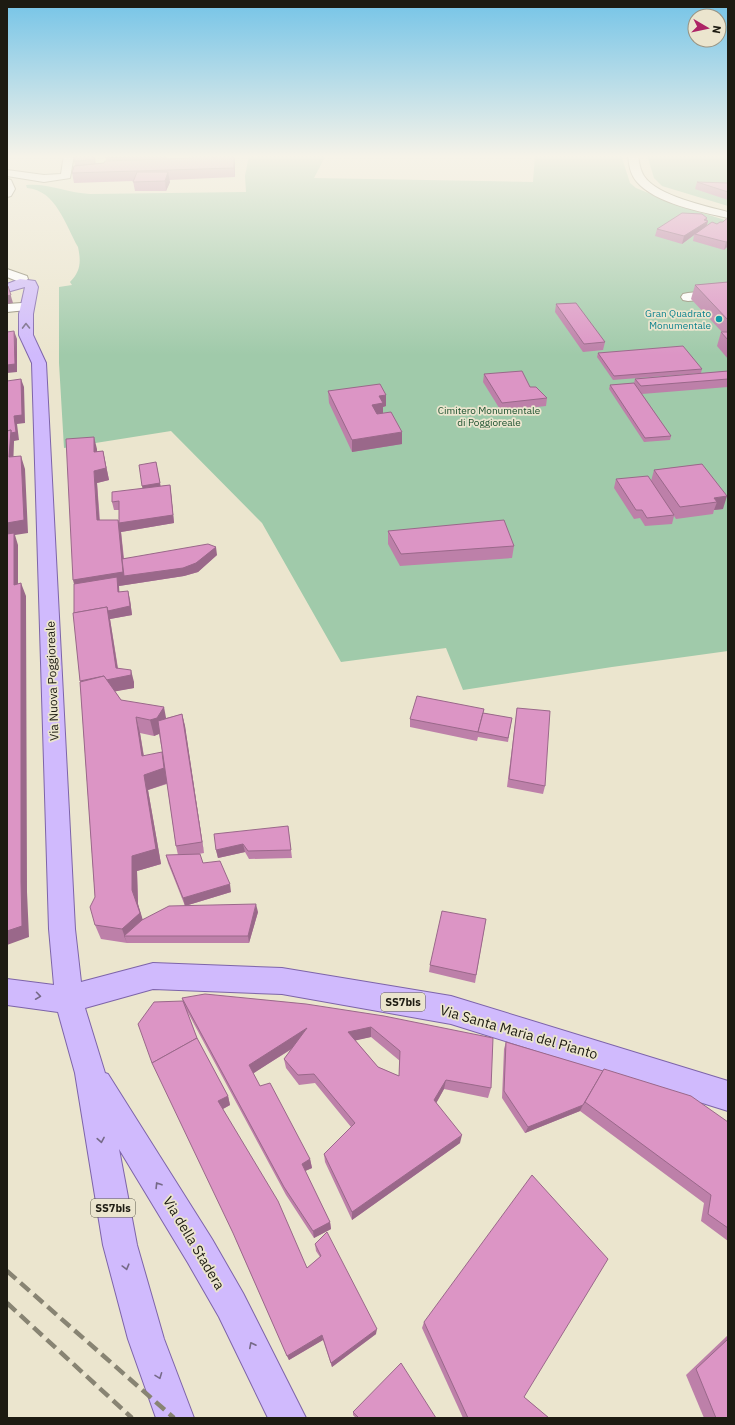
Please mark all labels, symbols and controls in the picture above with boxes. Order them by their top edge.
north arrow [687,8,727,48]
text: N [709,25,724,35]
place label: Gran Quadrato Monumentale [645,307,712,332]
marker: Gran Quadrato Monumentale [714,314,724,324]
one-way arrow [22,323,30,329]
park label: Cimitero Monumentale di Poggioreale [438,404,541,429]
street label: Via Nuova Poggioreale [42,620,62,741]
one-way arrow [35,991,41,1000]
road number: SS7bis [381,993,425,1011]
street label: Via Santa Maria del Pianto [438,1001,600,1063]
one-way arrow [96,1136,105,1143]
one-way arrow [155,1182,163,1189]
street label: Via della Stadera [159,1193,229,1293]
road number: SS7bis [91,1199,135,1217]
one-way arrow [121,1263,130,1270]
one-way arrow [249,1342,256,1350]
one-way arrow [155,1372,163,1379]

